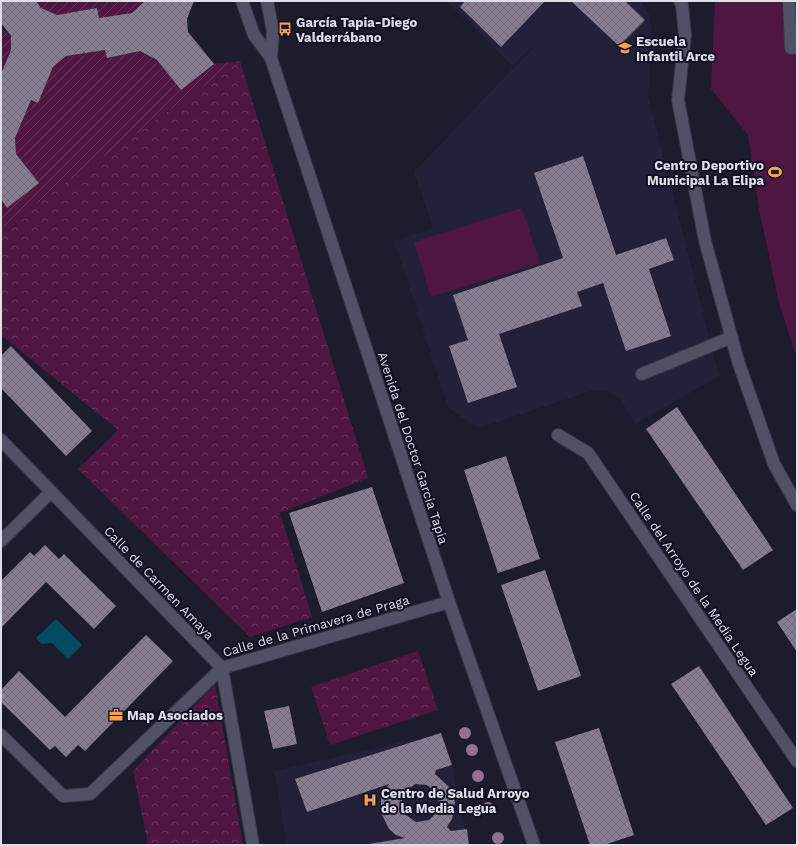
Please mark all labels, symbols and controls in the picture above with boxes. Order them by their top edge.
place label: García Tapia-Diego Valderrábano [296,15,417,45]
bus stop icon: García Tapia-Diego Valderrábano [277,21,293,37]
place label: Escuela Infantil Arce [636,34,716,64]
school or university icon: Escuela Infantil Arce [617,40,633,56]
place label: Centro Deportivo Municipal La Elipa [647,158,764,188]
sports icon: Centro Deportivo Municipal La Elipa [767,164,783,180]
street label: Avenida del Doctor García Tapia [375,350,451,546]
street label: Calle del Arroyo de la Media Legua [626,489,762,680]
street label: Calle de Carmen Amaya [101,523,217,643]
street label: Calle de la Primavera de Praga [221,592,412,660]
office icon: Map Asociados [108,707,124,723]
place label: Map Asociados [127,708,223,723]
place label: Centro de Salud Arroyo de la Media Legua [381,786,530,816]
hospital icon: Centro de Salud Arroyo de la Media Legua [362,792,378,808]

